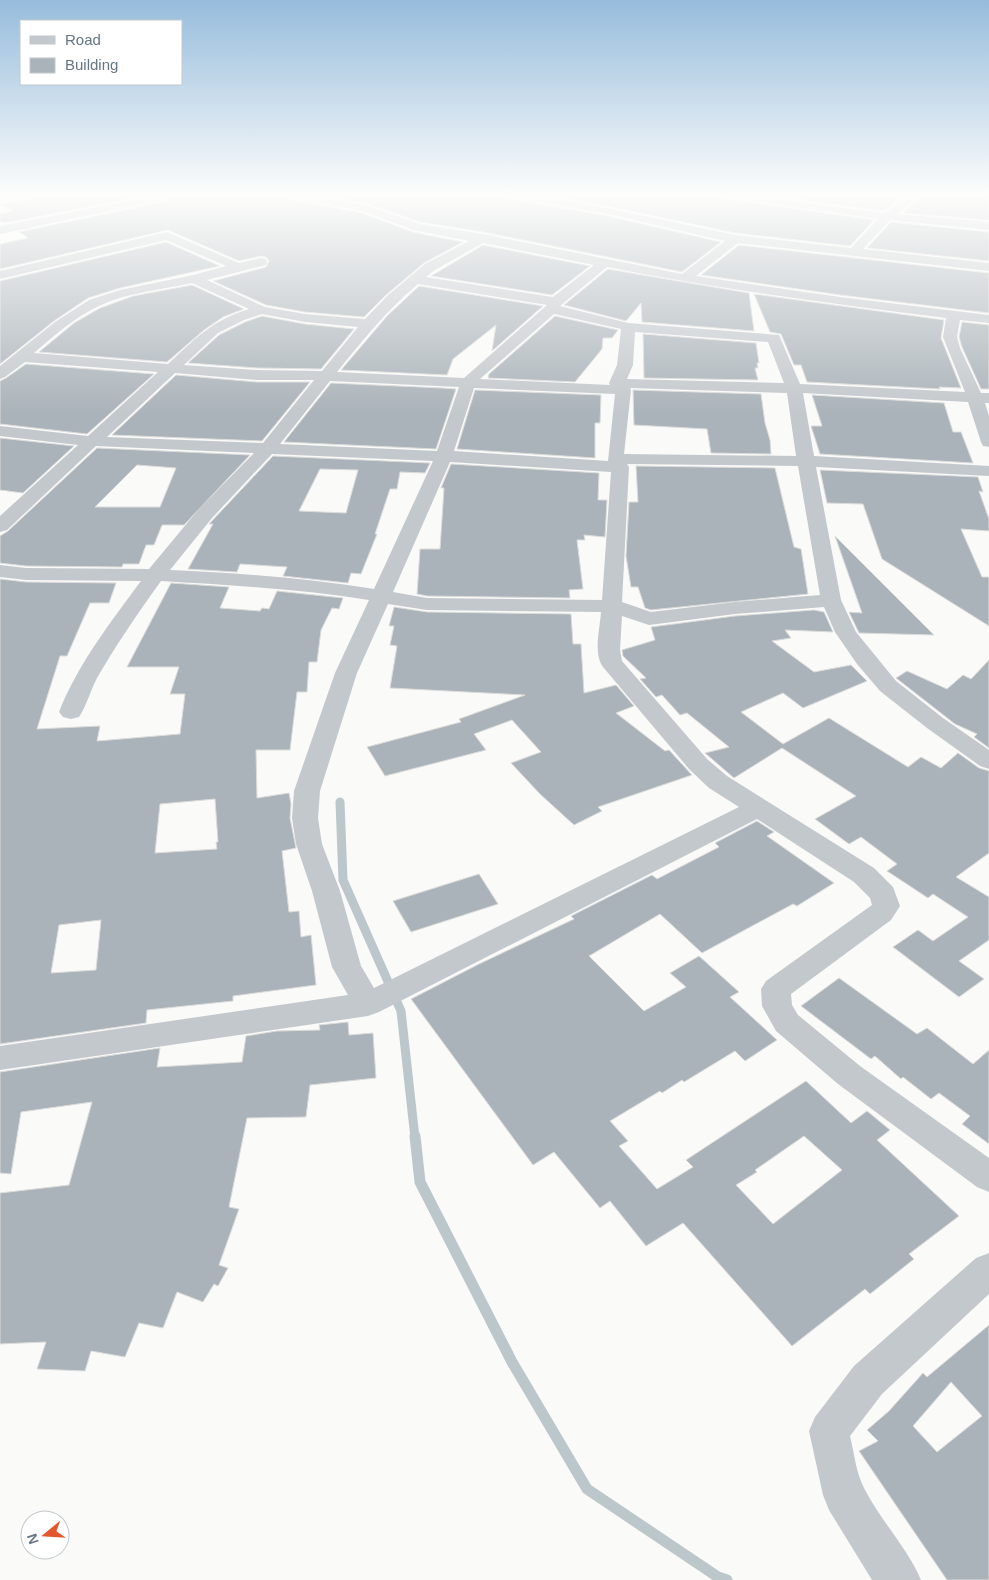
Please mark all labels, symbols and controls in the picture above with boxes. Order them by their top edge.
legend [20,20,182,85]
text: Road [65,31,101,48]
text: Building [65,56,118,73]
north arrow [20,1510,70,1560]
text: N [23,1532,42,1546]

